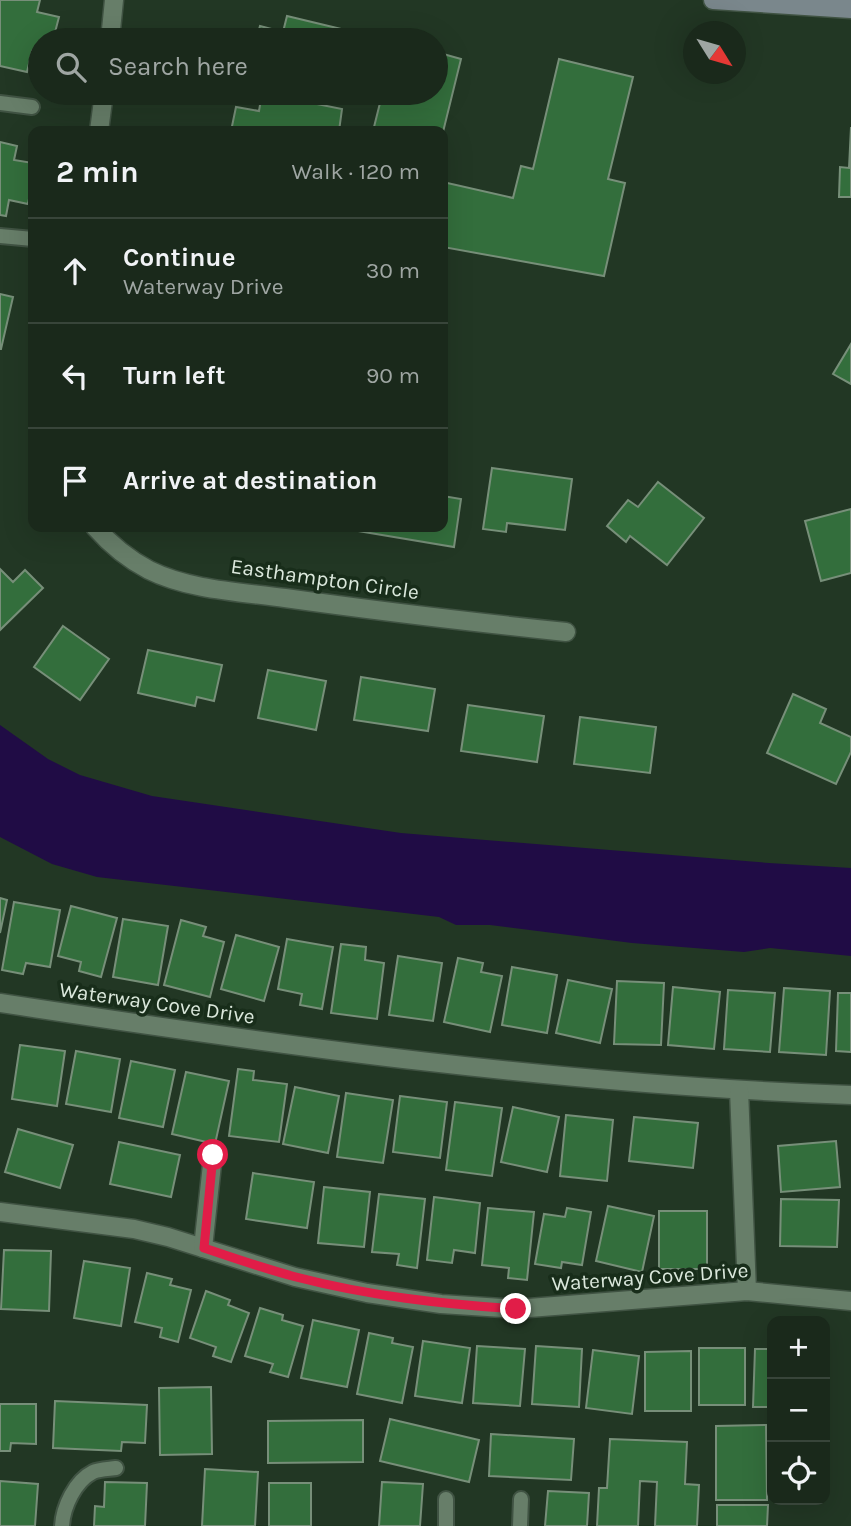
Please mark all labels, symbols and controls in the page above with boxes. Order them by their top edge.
north arrow [683,21,746,84]
search box [28,28,448,105]
icon: search [52,48,90,86]
text: Search here [108,51,248,82]
text: 2 min [56,154,139,190]
text: Walk · 120 m [292,158,420,185]
text: Continue [123,242,235,273]
icon: ahead [56,252,94,290]
text: 30 m [366,257,420,284]
text: Waterway Drive [123,273,283,300]
icon: left [56,357,94,395]
text: Turn left [123,360,225,391]
text: 90 m [366,362,420,389]
icon: arrive [56,462,94,500]
text: Arrive at destination [123,465,377,496]
street label: Easthampton Circle [229,554,421,604]
street label: Waterway Cove Drive [58,977,256,1029]
route start [197,1139,228,1170]
street label: Waterway Cove Drive [551,1258,749,1296]
route end [500,1293,531,1324]
map controls [767,1316,830,1505]
button: + [767,1316,830,1379]
button: − [767,1379,830,1442]
button: locate [767,1442,830,1505]

